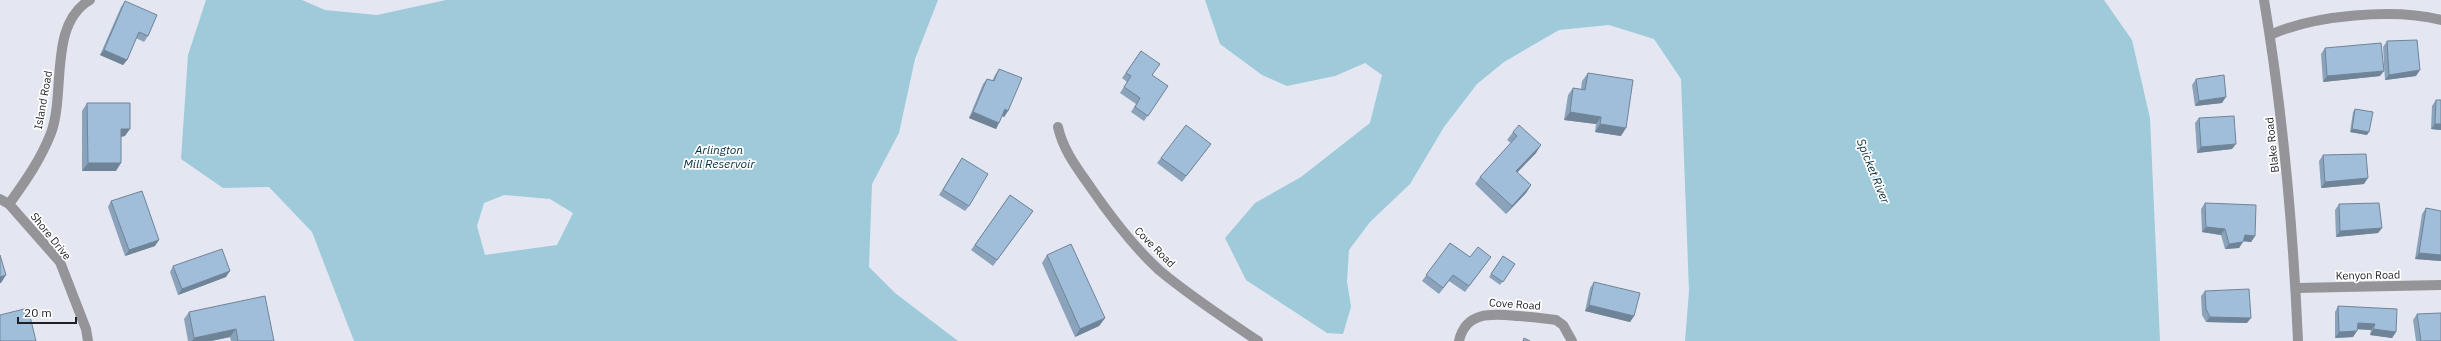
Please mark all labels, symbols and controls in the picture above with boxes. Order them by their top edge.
street label: Island Road [31,70,55,130]
street label: Blake Road [2262,117,2282,173]
water label: Spicket River [1854,136,1893,206]
water label: Arlington Mill Reservoir [683,142,755,171]
street label: Shore Drive [28,209,74,263]
street label: Cove Road [1132,224,1178,270]
street label: Kenyon Road [2336,267,2400,283]
street label: Cove Road [1488,295,1542,313]
scale bar [18,299,76,325]
text: 20 m [24,305,52,320]

